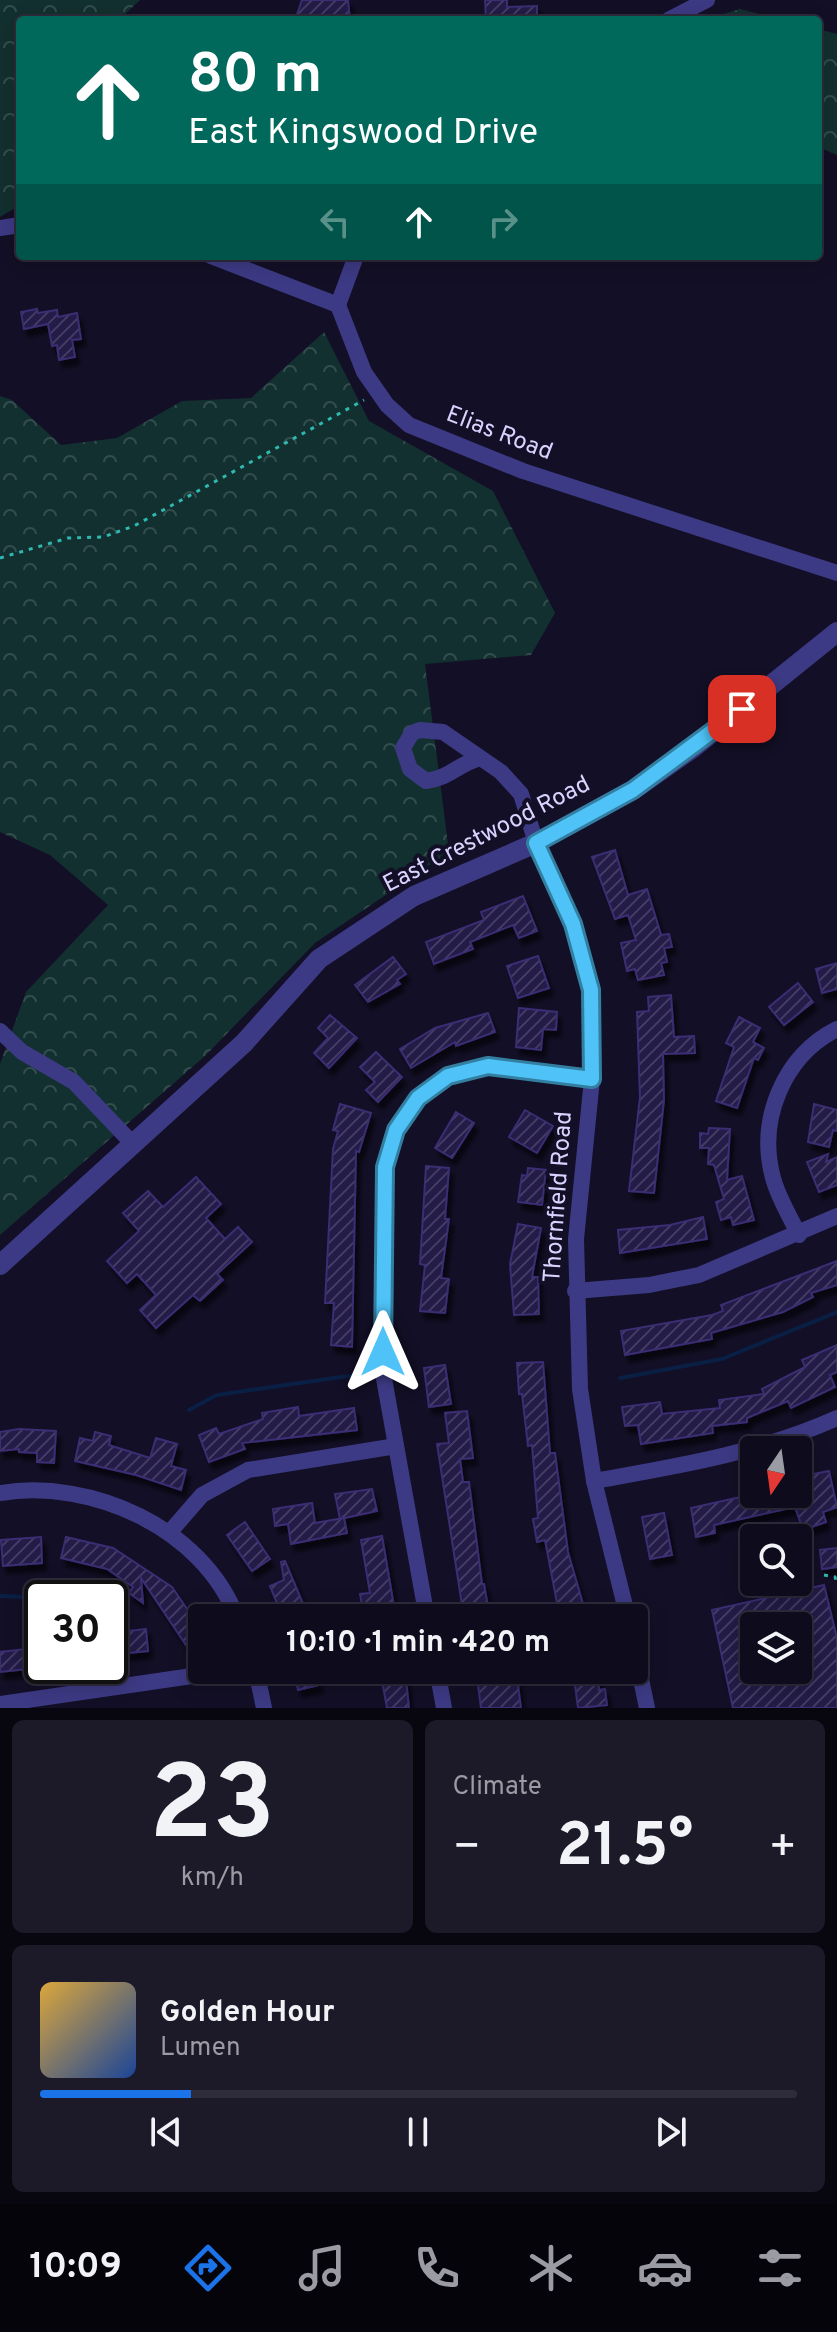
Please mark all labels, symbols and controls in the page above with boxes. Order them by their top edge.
text: 80 m [188,42,322,112]
icon: ahead [56,48,160,152]
text: East Kingswood Drive [188,111,538,157]
icon: left [313,200,357,244]
icon: ahead [397,200,441,244]
icon: right [481,200,525,244]
street label: Elias Road [441,400,557,468]
pin [708,675,776,743]
icon: arrive [720,687,764,731]
street label: East Crestwood Road [378,770,596,900]
street label: Thornfield Road [538,1110,580,1284]
position arrow [341,1310,425,1394]
north arrow [740,1436,812,1508]
map controls [740,1436,812,1684]
button: search [740,1524,812,1596]
speed limit sign: 30 [24,1580,128,1684]
button: layers [740,1612,812,1684]
text: 10:10 · 1 min · 420 m [286,1625,550,1662]
text: 23 [149,1744,275,1876]
text: Climate [453,1771,542,1804]
text: 21.5° [556,1811,693,1887]
text: − [453,1821,481,1877]
text: + [769,1821,797,1877]
text: km/h [181,1862,244,1895]
text: Golden Hour [160,1995,334,2032]
text: Lumen [160,2032,241,2065]
icon: previous [144,2110,188,2154]
icon: pause [396,2110,440,2154]
icon: next [649,2110,693,2154]
icon: directions [180,2240,236,2296]
icon: music [294,2240,350,2296]
icon: phone [409,2240,465,2296]
icon: climate [523,2240,579,2296]
icon: car [637,2240,693,2296]
icon: filters [752,2240,808,2296]
text: 10:09 [29,2245,122,2291]

